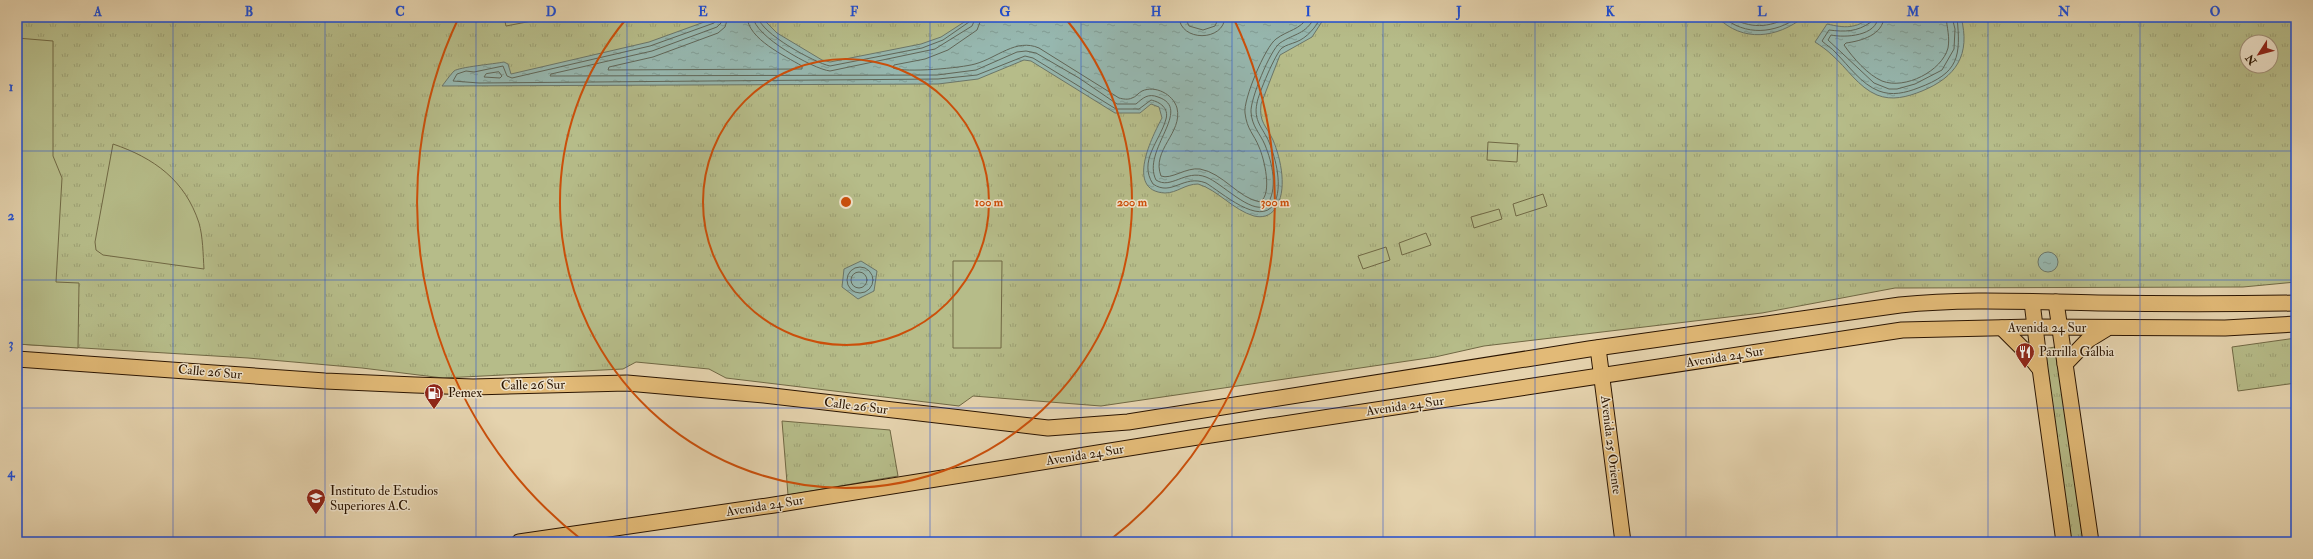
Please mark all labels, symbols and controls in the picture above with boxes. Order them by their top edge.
text: A [93,4,103,20]
text: B [245,4,253,20]
text: C [395,4,405,20]
text: D [546,4,557,20]
text: E [698,4,708,20]
text: F [850,4,859,20]
text: G [1000,4,1011,20]
text: H [1151,4,1162,20]
text: I [1305,4,1311,20]
text: J [1455,4,1462,21]
text: K [1605,4,1615,20]
text: L [1757,4,1767,20]
text: M [1906,4,1920,20]
text: N [2057,4,2070,20]
text: O [2210,4,2221,20]
north arrow [2239,34,2279,74]
text: N [2242,51,2260,68]
text: 1 [9,79,14,95]
centre of rings [839,195,853,209]
text: 100 m [975,195,1004,210]
text: 200 m [1117,195,1148,210]
text: 300 m [1261,195,1290,210]
text: 2 [8,208,15,224]
street label: Avenida 24 Sur [2007,320,2086,336]
text: 3 [9,336,14,352]
restaurant icon: Parrilla Galbia [2014,341,2036,369]
street label: Avenida 24 Sur [1684,343,1765,371]
place label: Parrilla Galbia [2039,344,2115,360]
street label: Calle 26 Sur [177,361,243,383]
street label: Calle 26 Sur [501,376,565,394]
fuel station icon: Pemex [423,382,445,410]
place label: Pemex [448,385,482,401]
street label: Avenida 24 Sur [1364,393,1445,420]
street label: Calle 26 Sur [823,394,889,418]
street label: Avenida 25 Oriente [1597,394,1625,496]
street label: Avenida 24 Sur [1044,441,1125,469]
text: 4 [6,465,15,481]
place label: Instituto de Estudios Superiores A.C. [330,483,438,515]
school or university icon: Instituto de Estudios Superiores A.C. [305,487,327,515]
street label: Avenida 24 Sur [724,492,805,520]

